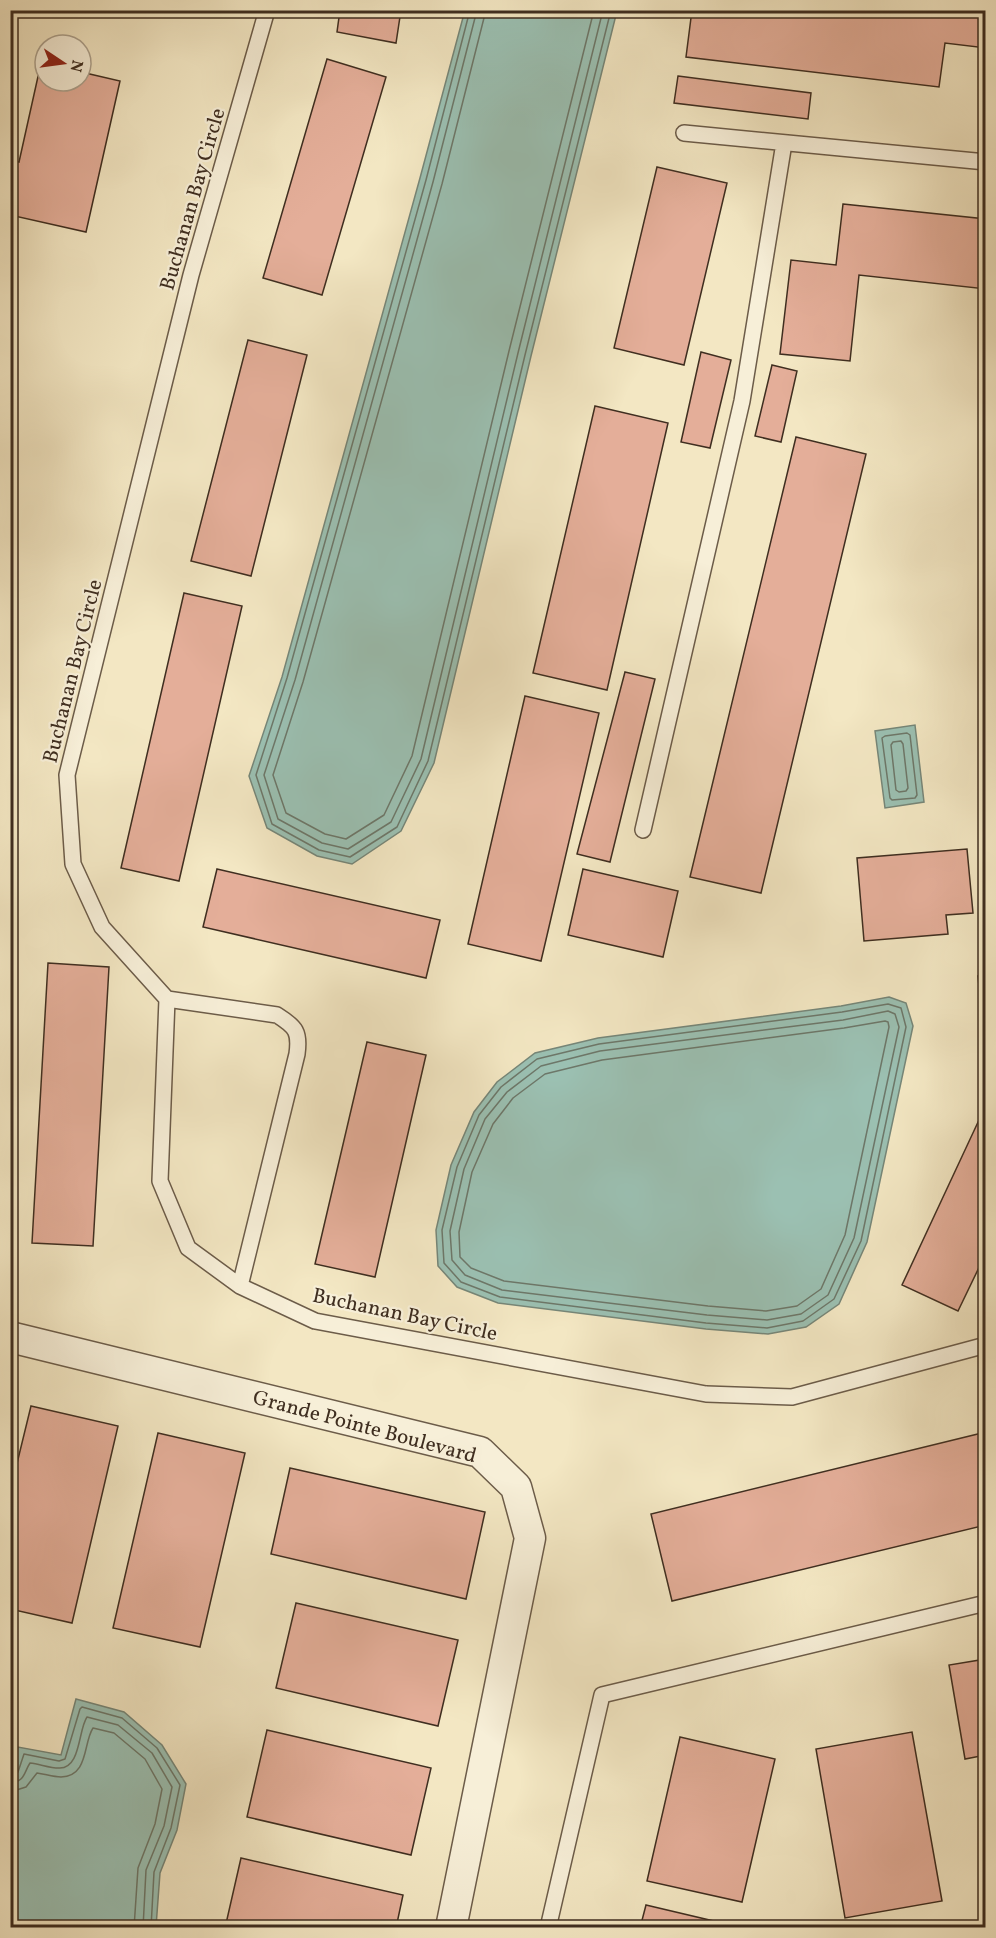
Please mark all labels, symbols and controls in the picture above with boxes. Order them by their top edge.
north arrow [33,33,93,93]
text: N [64,58,88,74]
street label: Buchanan Bay Circle [154,105,233,294]
street label: Buchanan Bay Circle [37,576,110,766]
street label: Buchanan Bay Circle [310,1282,500,1349]
street label: Grande Pointe Boulevard [249,1384,480,1471]

